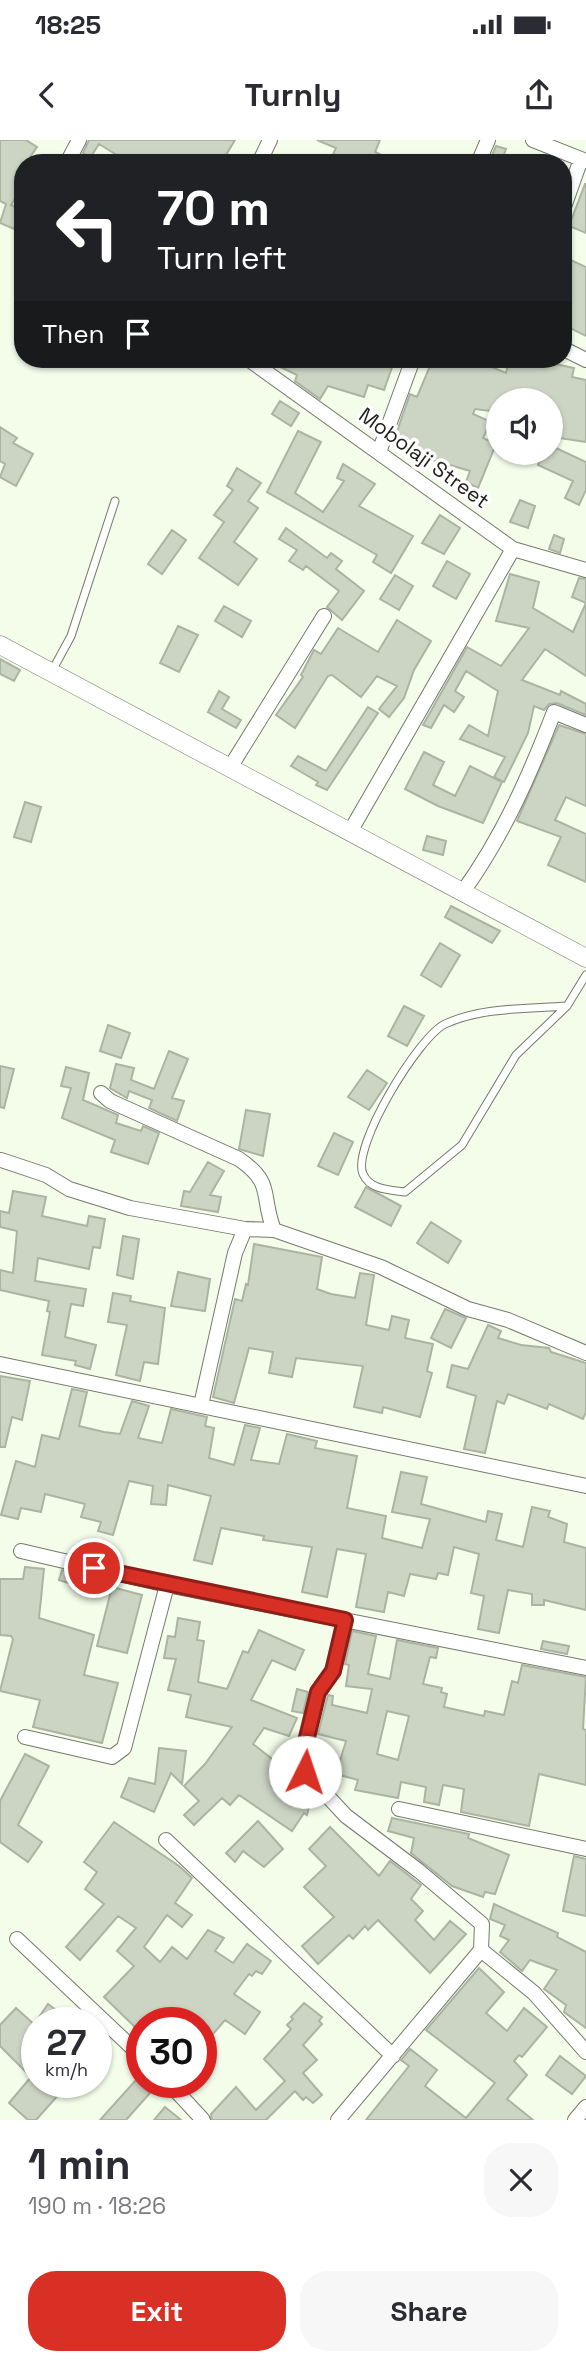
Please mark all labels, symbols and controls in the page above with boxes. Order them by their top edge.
text: 18:25 [35,8,101,42]
text: Turnly [245,75,341,115]
icon: back [28,76,66,114]
icon: share [520,76,558,114]
text: 70 m [157,177,270,239]
icon: left [42,182,133,273]
text: Turn left [157,238,287,278]
icon: arrive [119,315,157,353]
text: Then [42,317,105,351]
map controls [486,388,563,465]
button: sound [486,388,563,465]
street label: Mobolaji Street [354,401,495,514]
pin [64,1538,124,1598]
icon: arrive [75,1549,113,1587]
position arrow [268,1735,342,1809]
speed limit sign: 30 [126,2007,217,2098]
text: 27 [47,2021,86,2065]
text: km/h [45,2058,88,2081]
text: 1 min [28,2138,131,2191]
button: close [484,2143,558,2217]
text: 190 m · 18:26 [28,2191,166,2221]
button: Exit [28,2271,286,2351]
button: Share [300,2271,558,2351]

